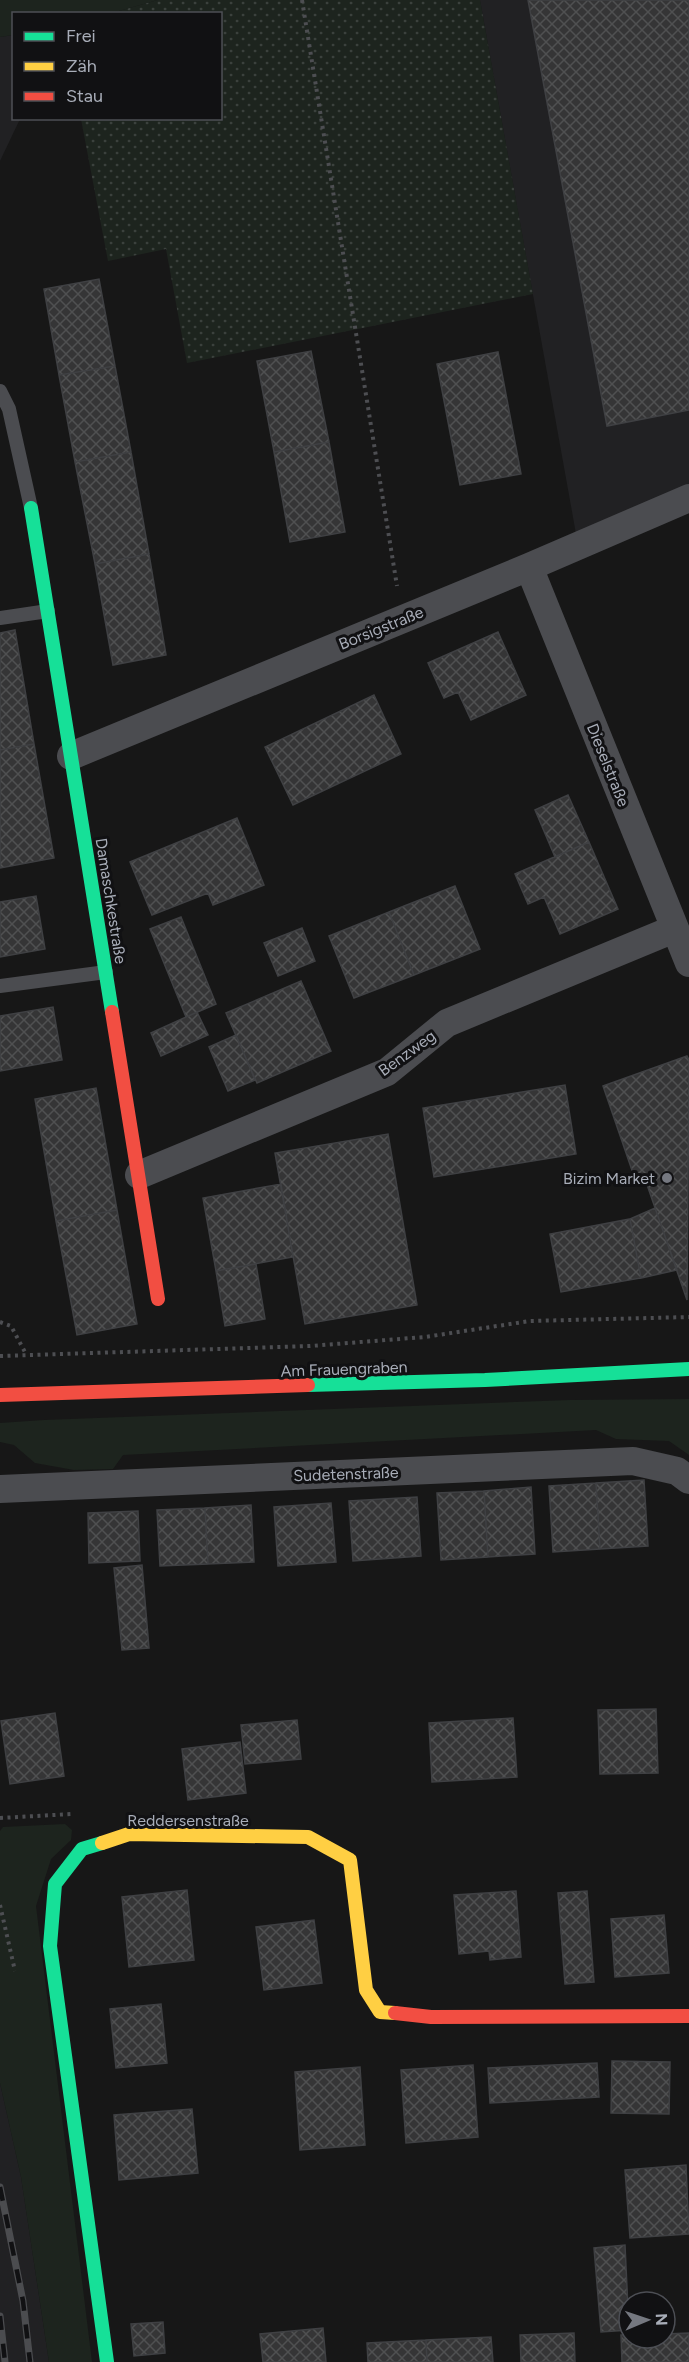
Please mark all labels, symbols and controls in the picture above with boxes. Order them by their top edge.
legend [12,12,222,120]
text: Frei [66,25,96,47]
text: Zäh [66,55,97,77]
text: Stau [66,85,103,107]
street label: Borsigstraße [336,602,426,654]
street label: Dieselstraße [583,721,633,810]
street label: Damaschkestraße [92,837,130,966]
street label: Benzweg [375,1026,439,1080]
place label: Bizim Market [563,1169,655,1188]
marker: Bizim Market [660,1171,674,1185]
street label: Am Frauengraben [280,1357,408,1381]
street label: Sudetenstraße [293,1463,399,1485]
street label: Reddersenstraße [127,1811,249,1830]
north arrow [617,2290,677,2350]
text: N [652,2313,671,2326]

